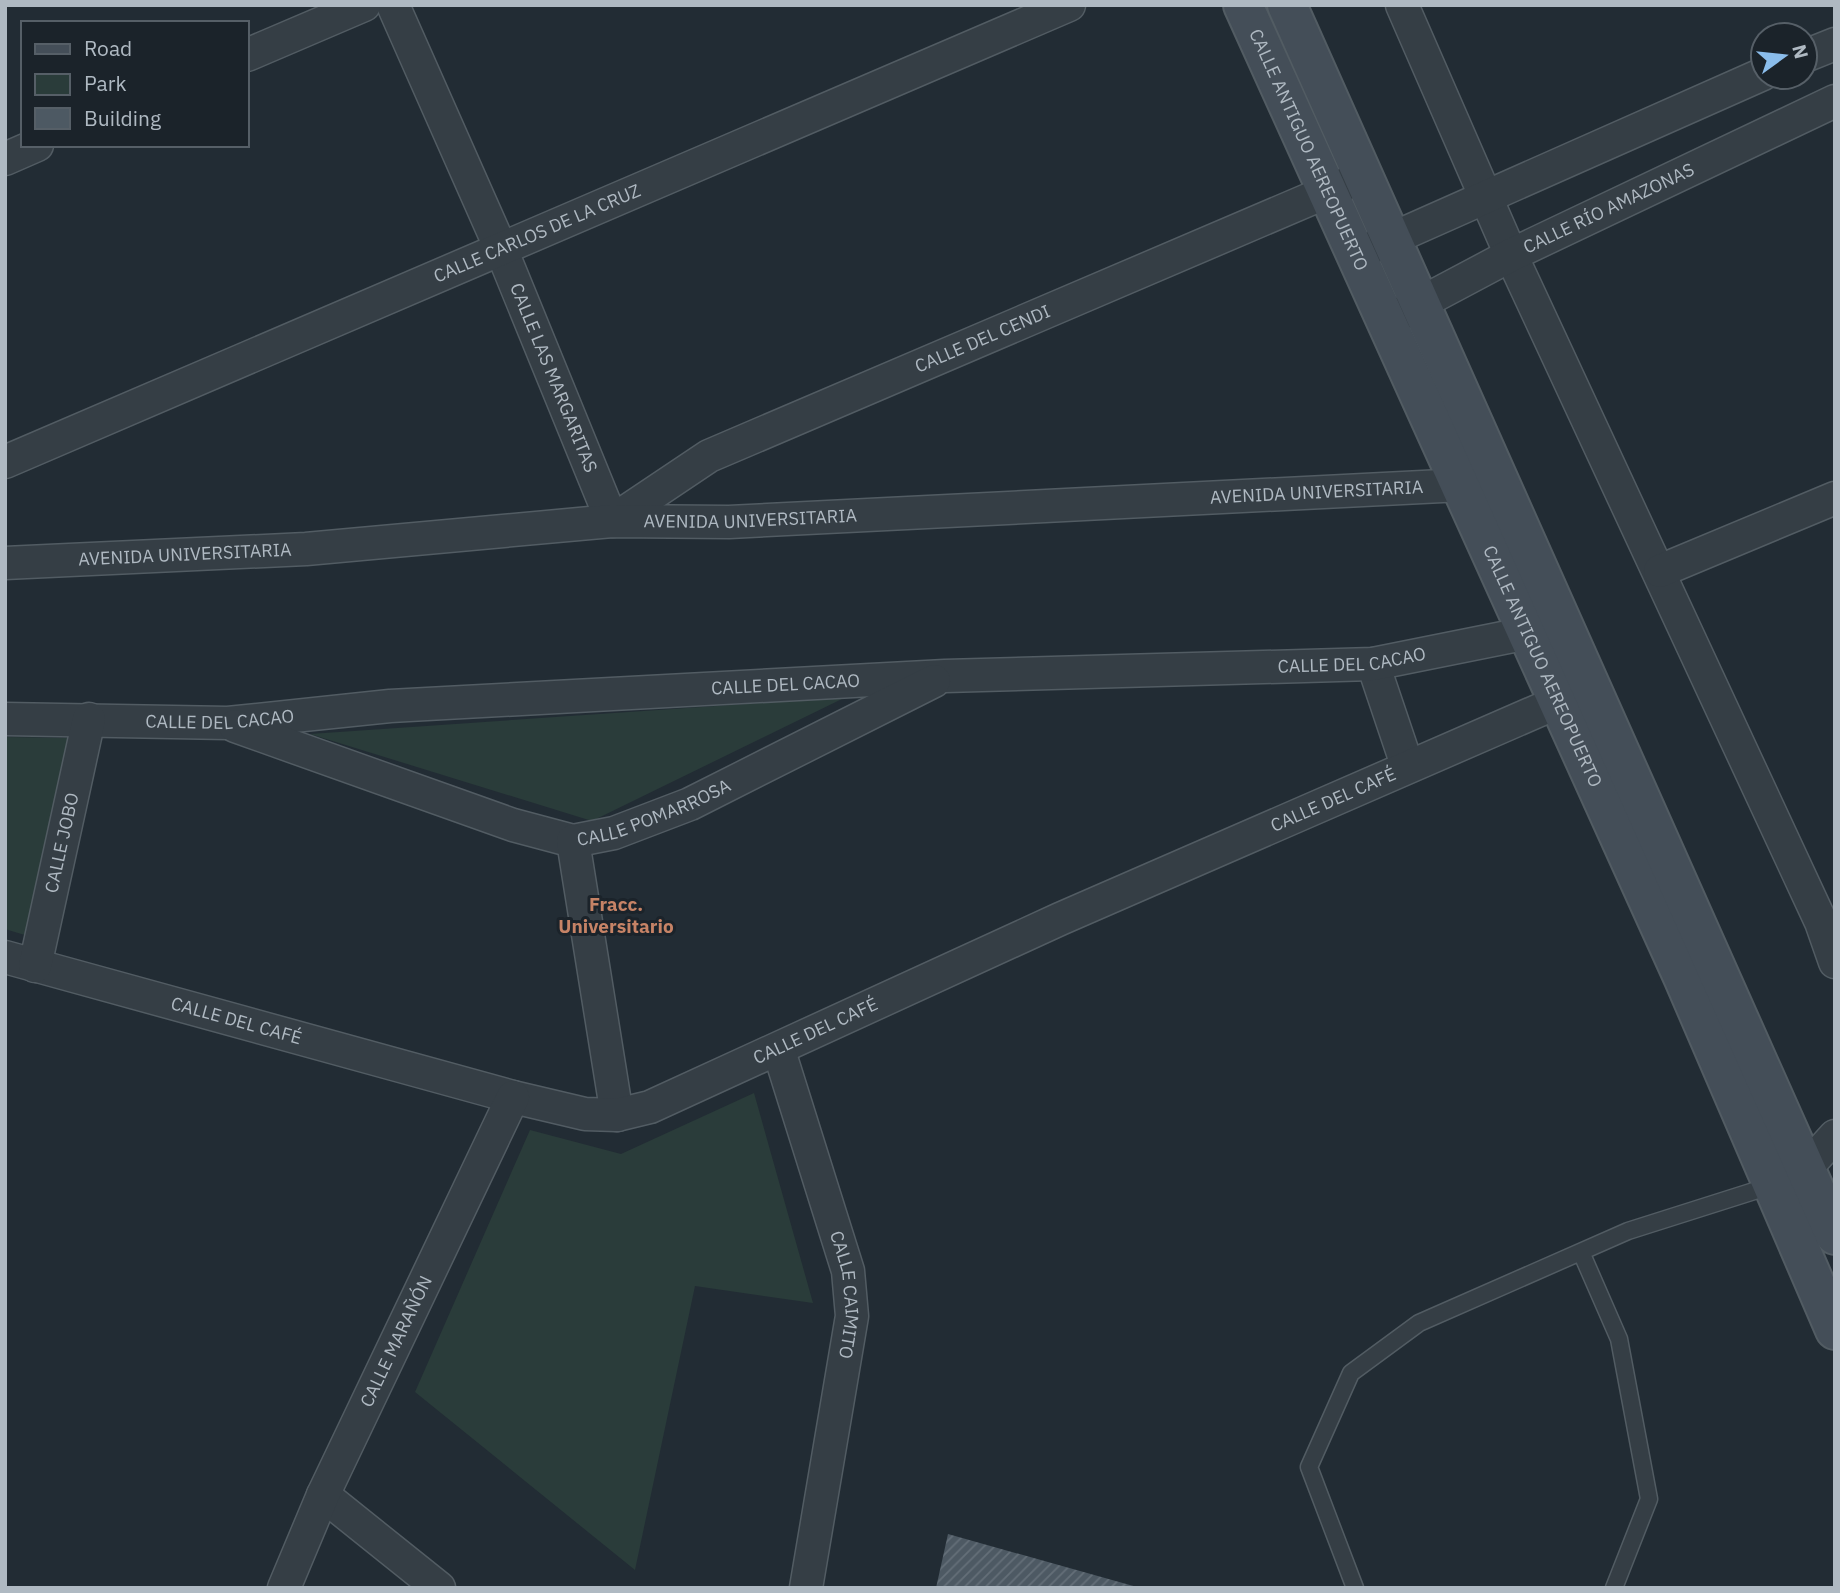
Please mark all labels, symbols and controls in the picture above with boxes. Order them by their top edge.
legend [21,21,248,147]
north arrow [1749,21,1819,91]
street label: CALLE ANTIGUO AEREOPUERTO [1244,25,1374,274]
text: Road [84,34,132,62]
text: N [1787,42,1814,61]
text: Park [84,69,127,97]
text: Building [84,104,161,132]
street label: CALLE RÍO AMAZONAS [1519,158,1698,259]
street label: CALLE CARLOS DE LA CRUZ [430,178,644,288]
street label: CALLE LAS MARGARITAS [505,280,603,476]
street label: CALLE DEL CENDI [911,299,1054,378]
street label: AVENIDA UNIVERSITARIA [1209,475,1424,509]
street label: AVENIDA UNIVERSITARIA [644,504,858,533]
street label: AVENIDA UNIVERSITARIA [78,538,292,571]
street label: CALLE ANTIGUO AEREOPUERTO [1478,542,1608,791]
street label: CALLE DEL CACAO [1277,642,1428,678]
street label: CALLE DEL CACAO [710,669,861,700]
street label: CALLE DEL CACAO [145,704,295,734]
street label: CALLE DEL CAFÉ [1267,762,1399,837]
street label: CALLE POMARROSA [575,773,735,851]
street label: CALLE JOBO [39,791,84,895]
district label: Fracc. Universitario [558,892,674,938]
street label: CALLE DEL CAFÉ [169,991,304,1049]
street label: CALLE DEL CAFÉ [749,992,881,1069]
street label: CALLE CAIMITO [825,1228,864,1361]
street label: CALLE MARAÑÓN [355,1272,437,1411]

